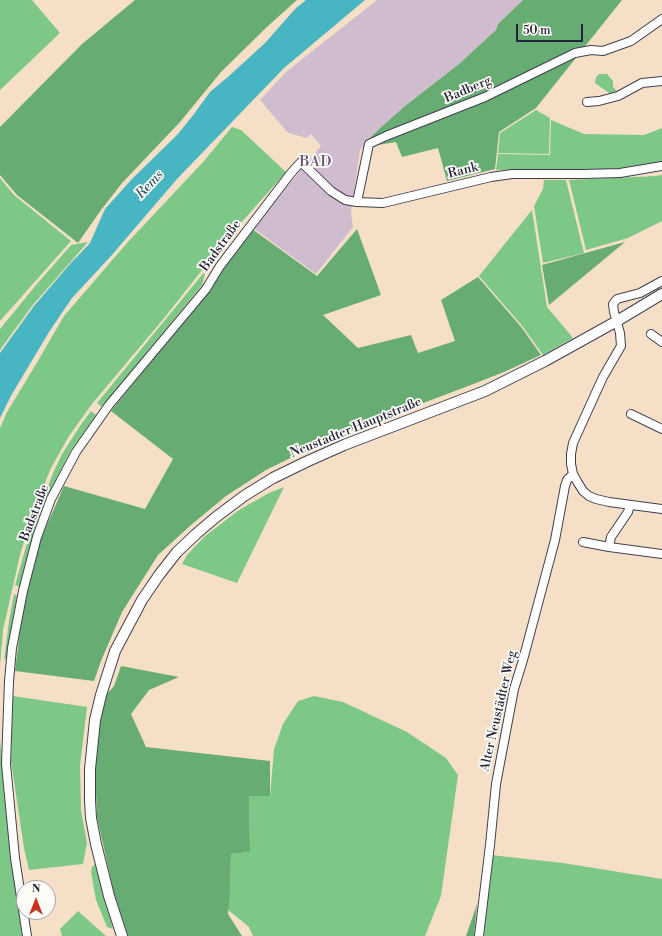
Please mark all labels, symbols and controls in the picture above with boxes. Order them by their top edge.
scale bar [518,16,585,42]
text: 50 m [523,23,551,38]
street label: Badberg [442,73,494,107]
district label: BAD [300,155,332,171]
street label: Rank [446,160,480,182]
water label: Rems [133,167,167,203]
street label: Badstraße [197,217,245,275]
street label: Neustadter Hauptstraße [288,394,424,462]
street label: Badstraße [17,482,53,544]
street label: Alter Neustädter Weg [477,649,521,773]
north arrow [16,880,56,920]
text: N [32,882,40,896]

